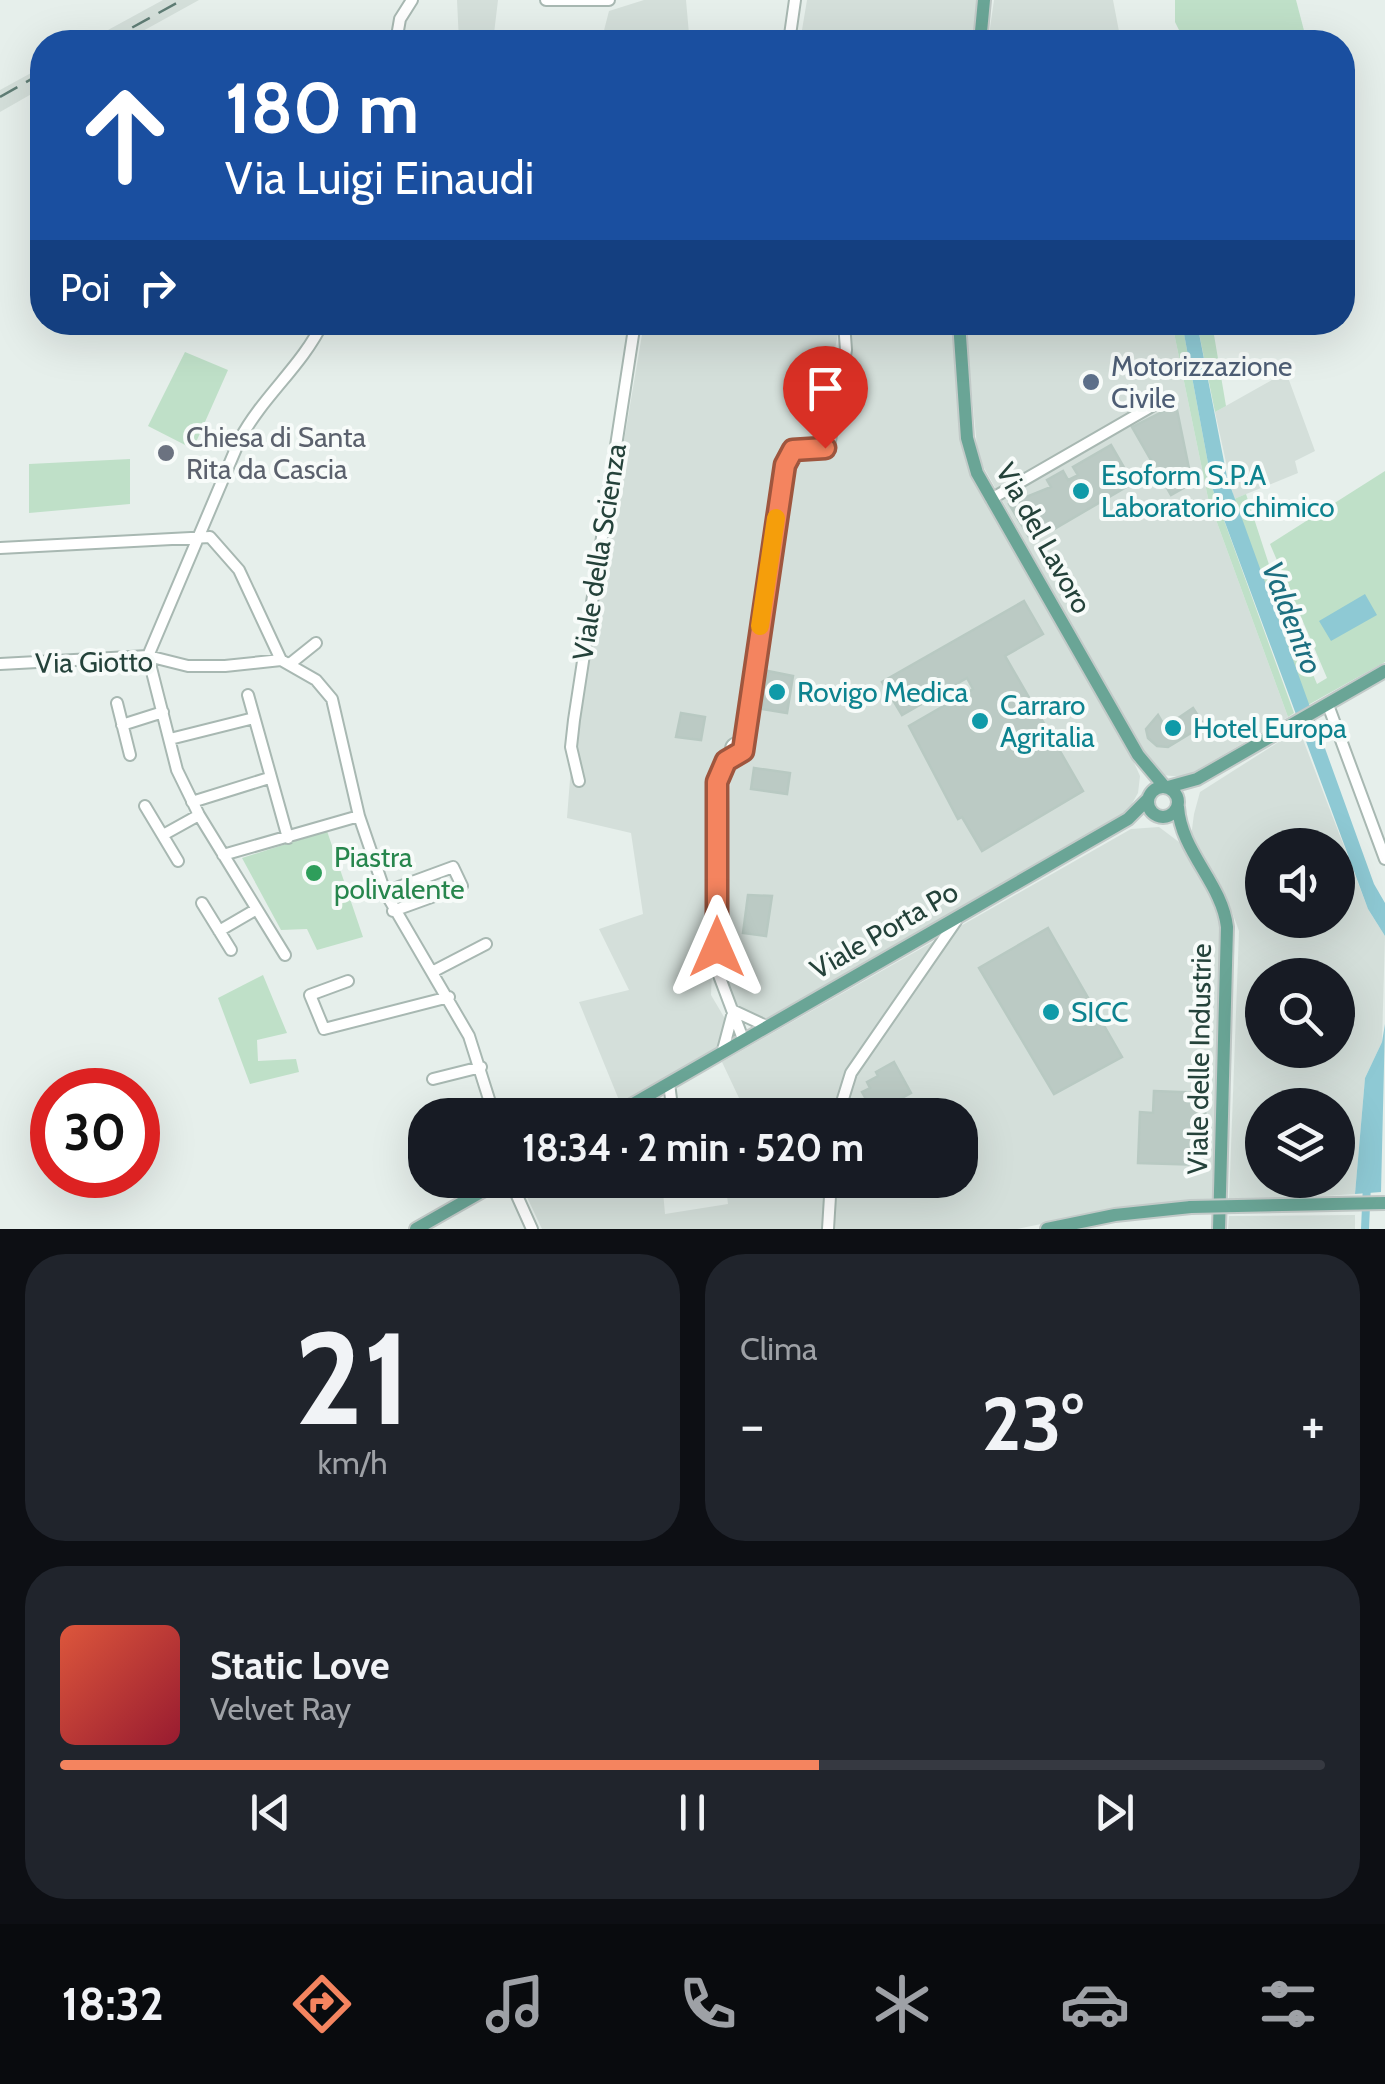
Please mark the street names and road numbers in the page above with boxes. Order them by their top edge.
street label: Viale della Scienza [565,441,633,663]
street label: Via del Lavoro [989,457,1099,619]
street label: Via Giotto [35,644,153,680]
street label: Viale Porta Po [804,874,964,986]
street label: Viale delle Industrie [1180,943,1218,1175]

